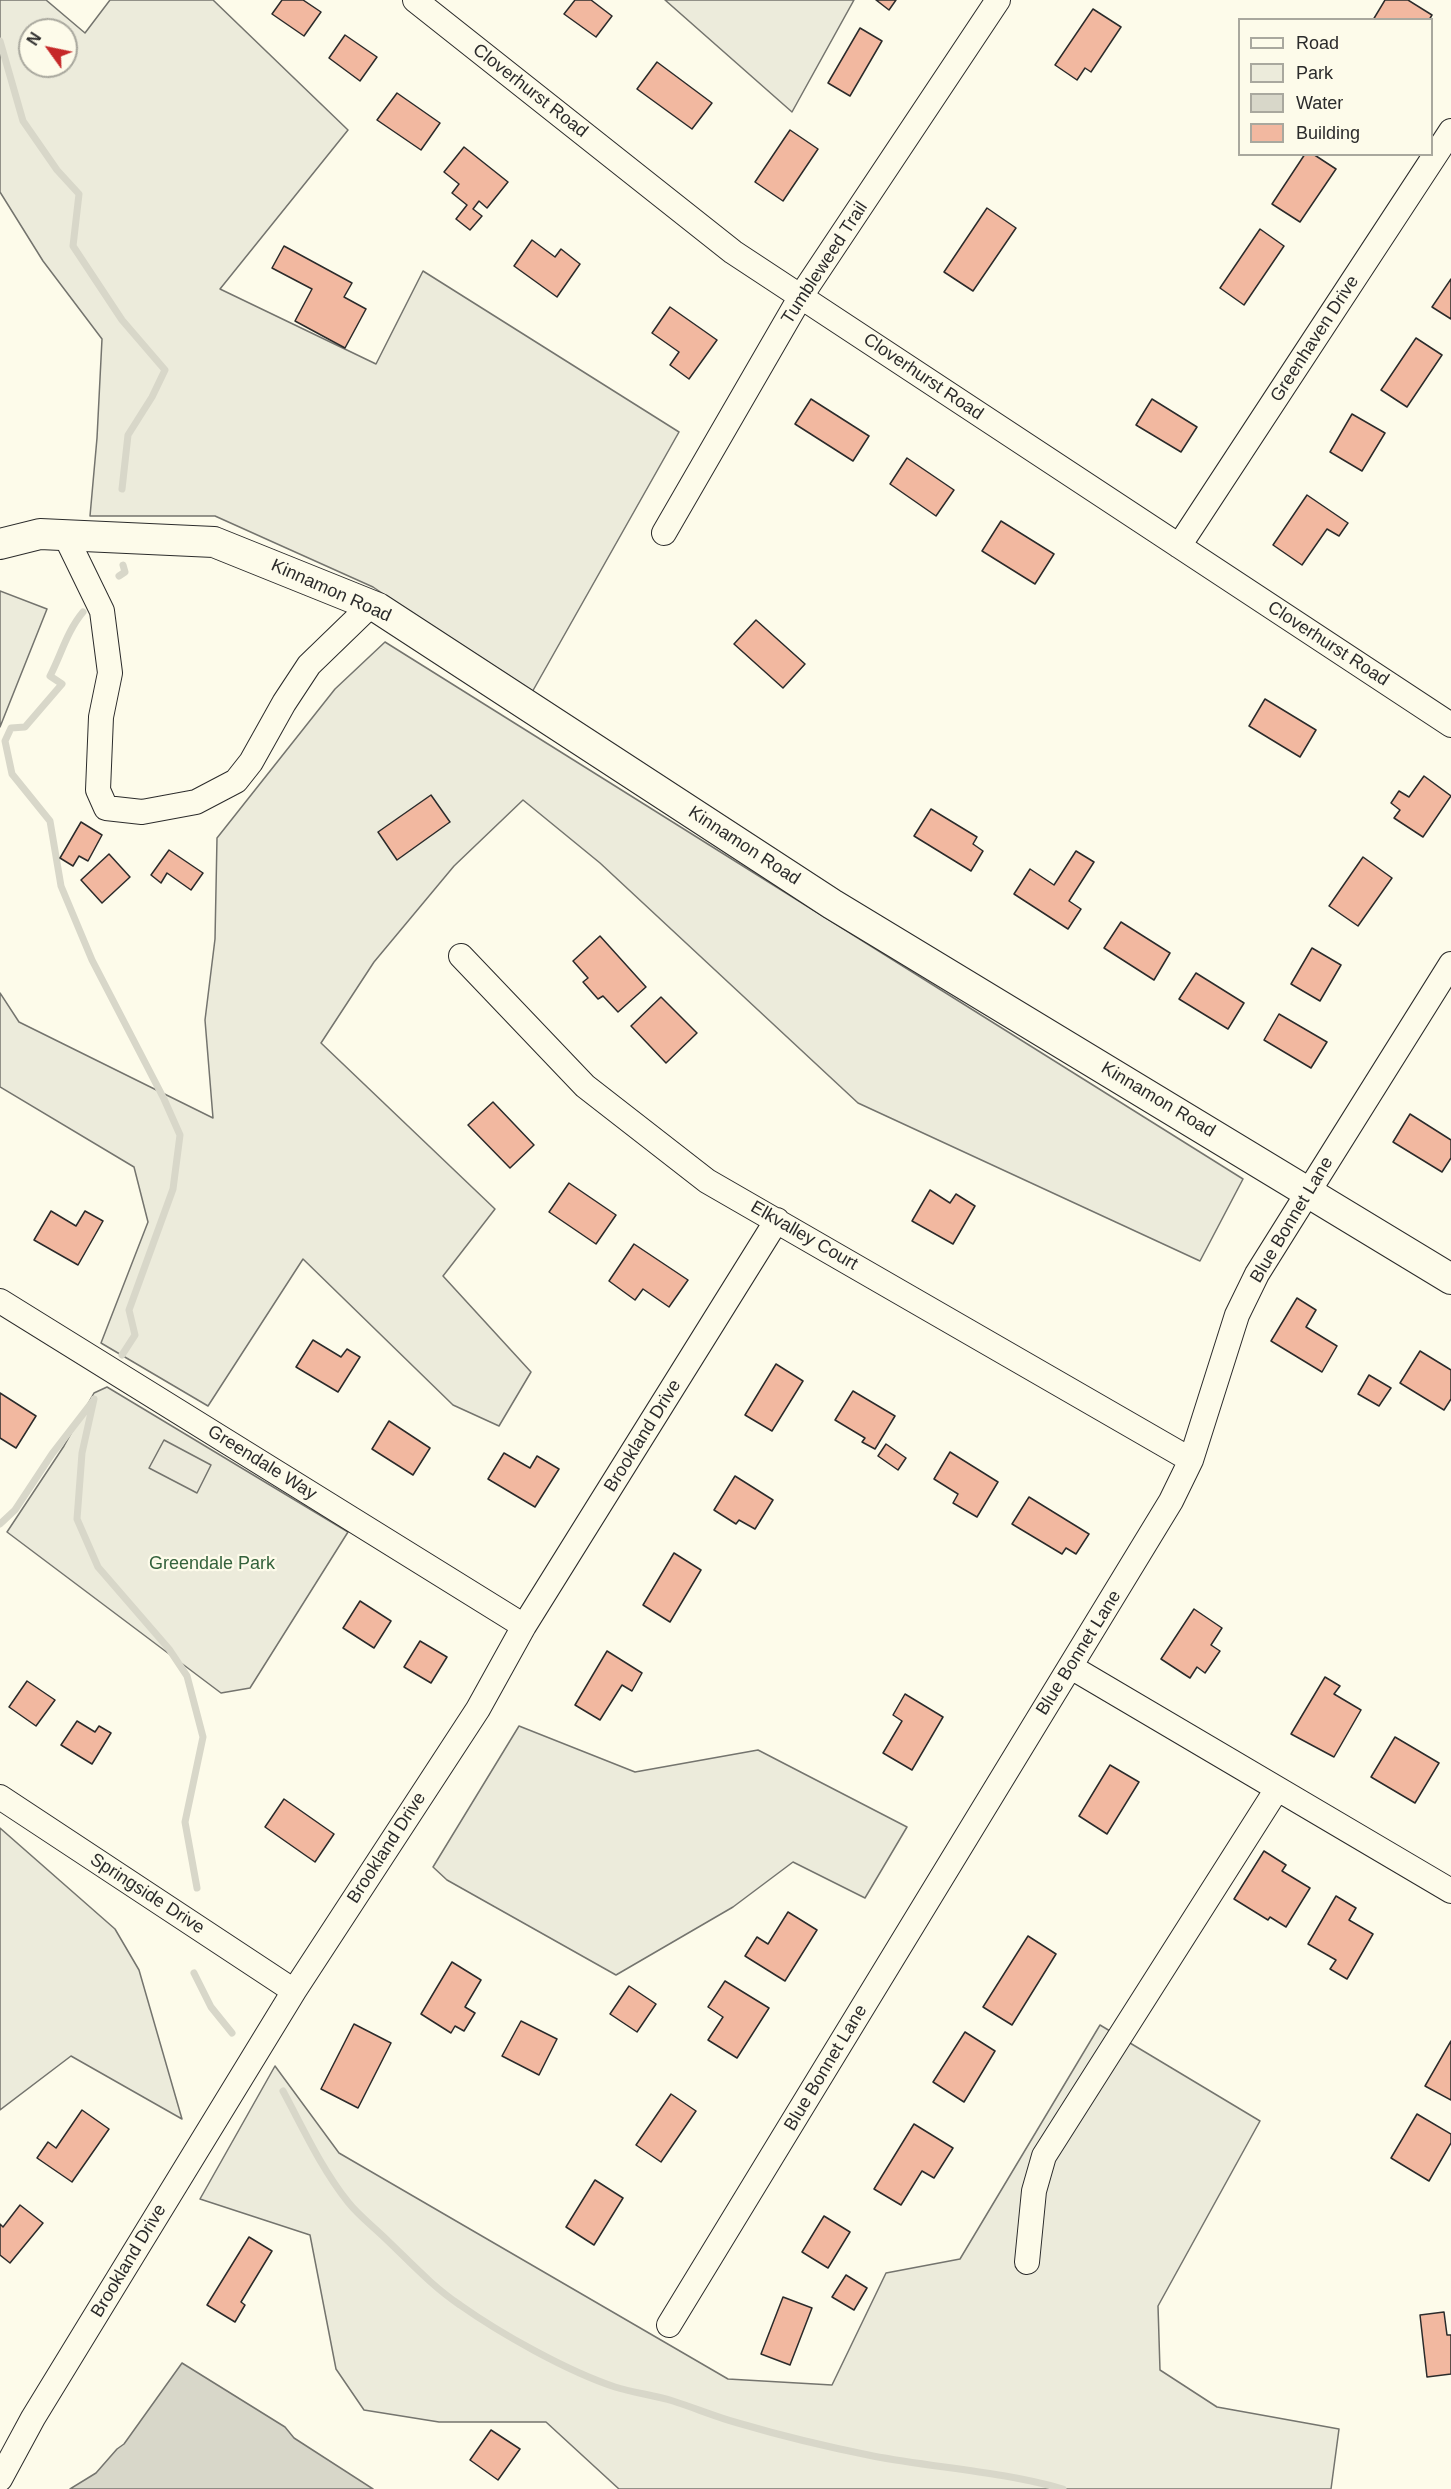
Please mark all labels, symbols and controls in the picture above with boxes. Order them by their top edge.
north arrow [18,18,78,78]
legend [1238,18,1433,156]
text: N [24,30,44,48]
text: Road [1296,33,1339,53]
street label: Cloverhurst Road [468,39,592,143]
text: Park [1296,63,1333,83]
text: Water [1296,93,1343,113]
text: Building [1296,123,1360,143]
street label: Tumbleweed Trail [777,198,873,328]
street label: Greenhaven Drive [1266,272,1364,406]
street label: Cloverhurst Road [859,329,987,425]
street label: Kinnamon Road [268,555,394,627]
street label: Cloverhurst Road [1263,597,1393,691]
street label: Kinnamon Road [684,802,804,890]
street label: Kinnamon Road [1097,1058,1219,1142]
street label: Blue Bonnet Lane [1246,1153,1338,1287]
street label: Elkvalley Court [747,1197,861,1275]
street label: Brookland Drive [600,1376,686,1496]
street label: Greendale Way [204,1421,320,1505]
park label: Greendale Park [149,1553,275,1575]
street label: Blue Bonnet Lane [1032,1587,1126,1719]
street label: Brookland Drive [343,1788,431,1908]
street label: Springside Drive [86,1849,208,1939]
street label: Blue Bonnet Lane [780,2001,872,2135]
street label: Brookland Drive [87,2201,171,2321]

